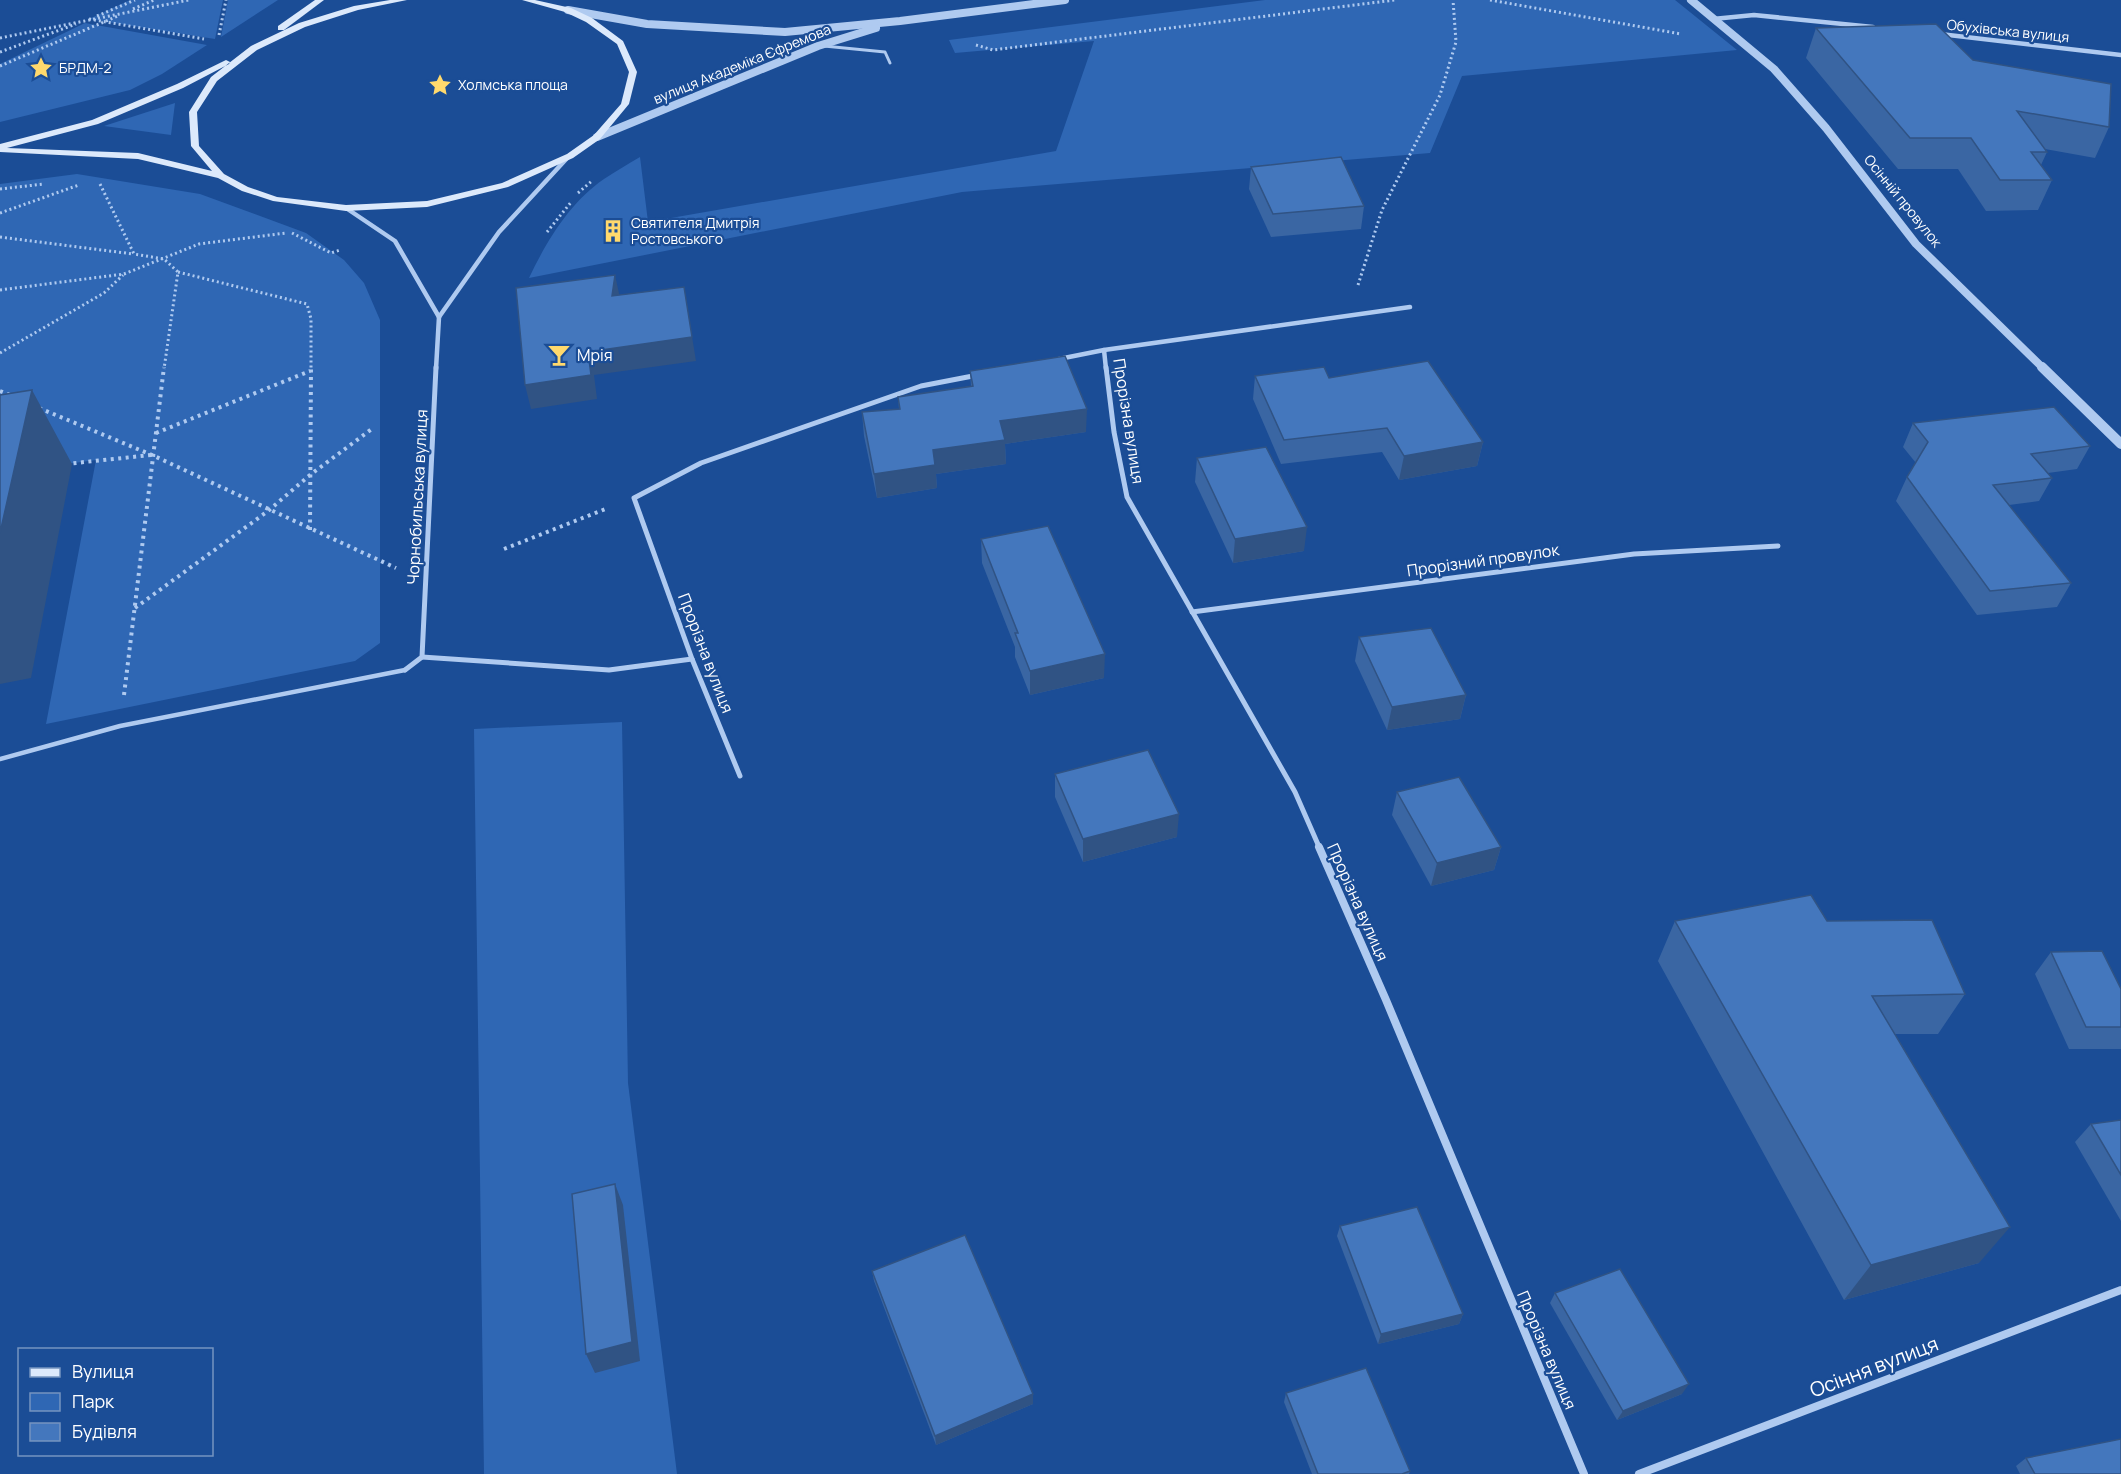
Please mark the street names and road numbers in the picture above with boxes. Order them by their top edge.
street label: Обухівська вулиця [1946,15,2070,46]
street label: вулиця Академіка Єфремова [650,19,833,108]
street label: Осінній провулок [1860,150,1947,252]
street label: Прорізна вулиця [1108,357,1150,485]
street label: Чорнобильська вулиця [401,409,433,585]
street label: Прорізний провулок [1405,538,1562,582]
street label: Прорізна вулиця [673,590,739,716]
street label: Прорізна вулиця [1322,840,1394,964]
street label: Прорізна вулиця [1512,1287,1582,1413]
street label: Осіння вулиця [1806,1330,1942,1403]

